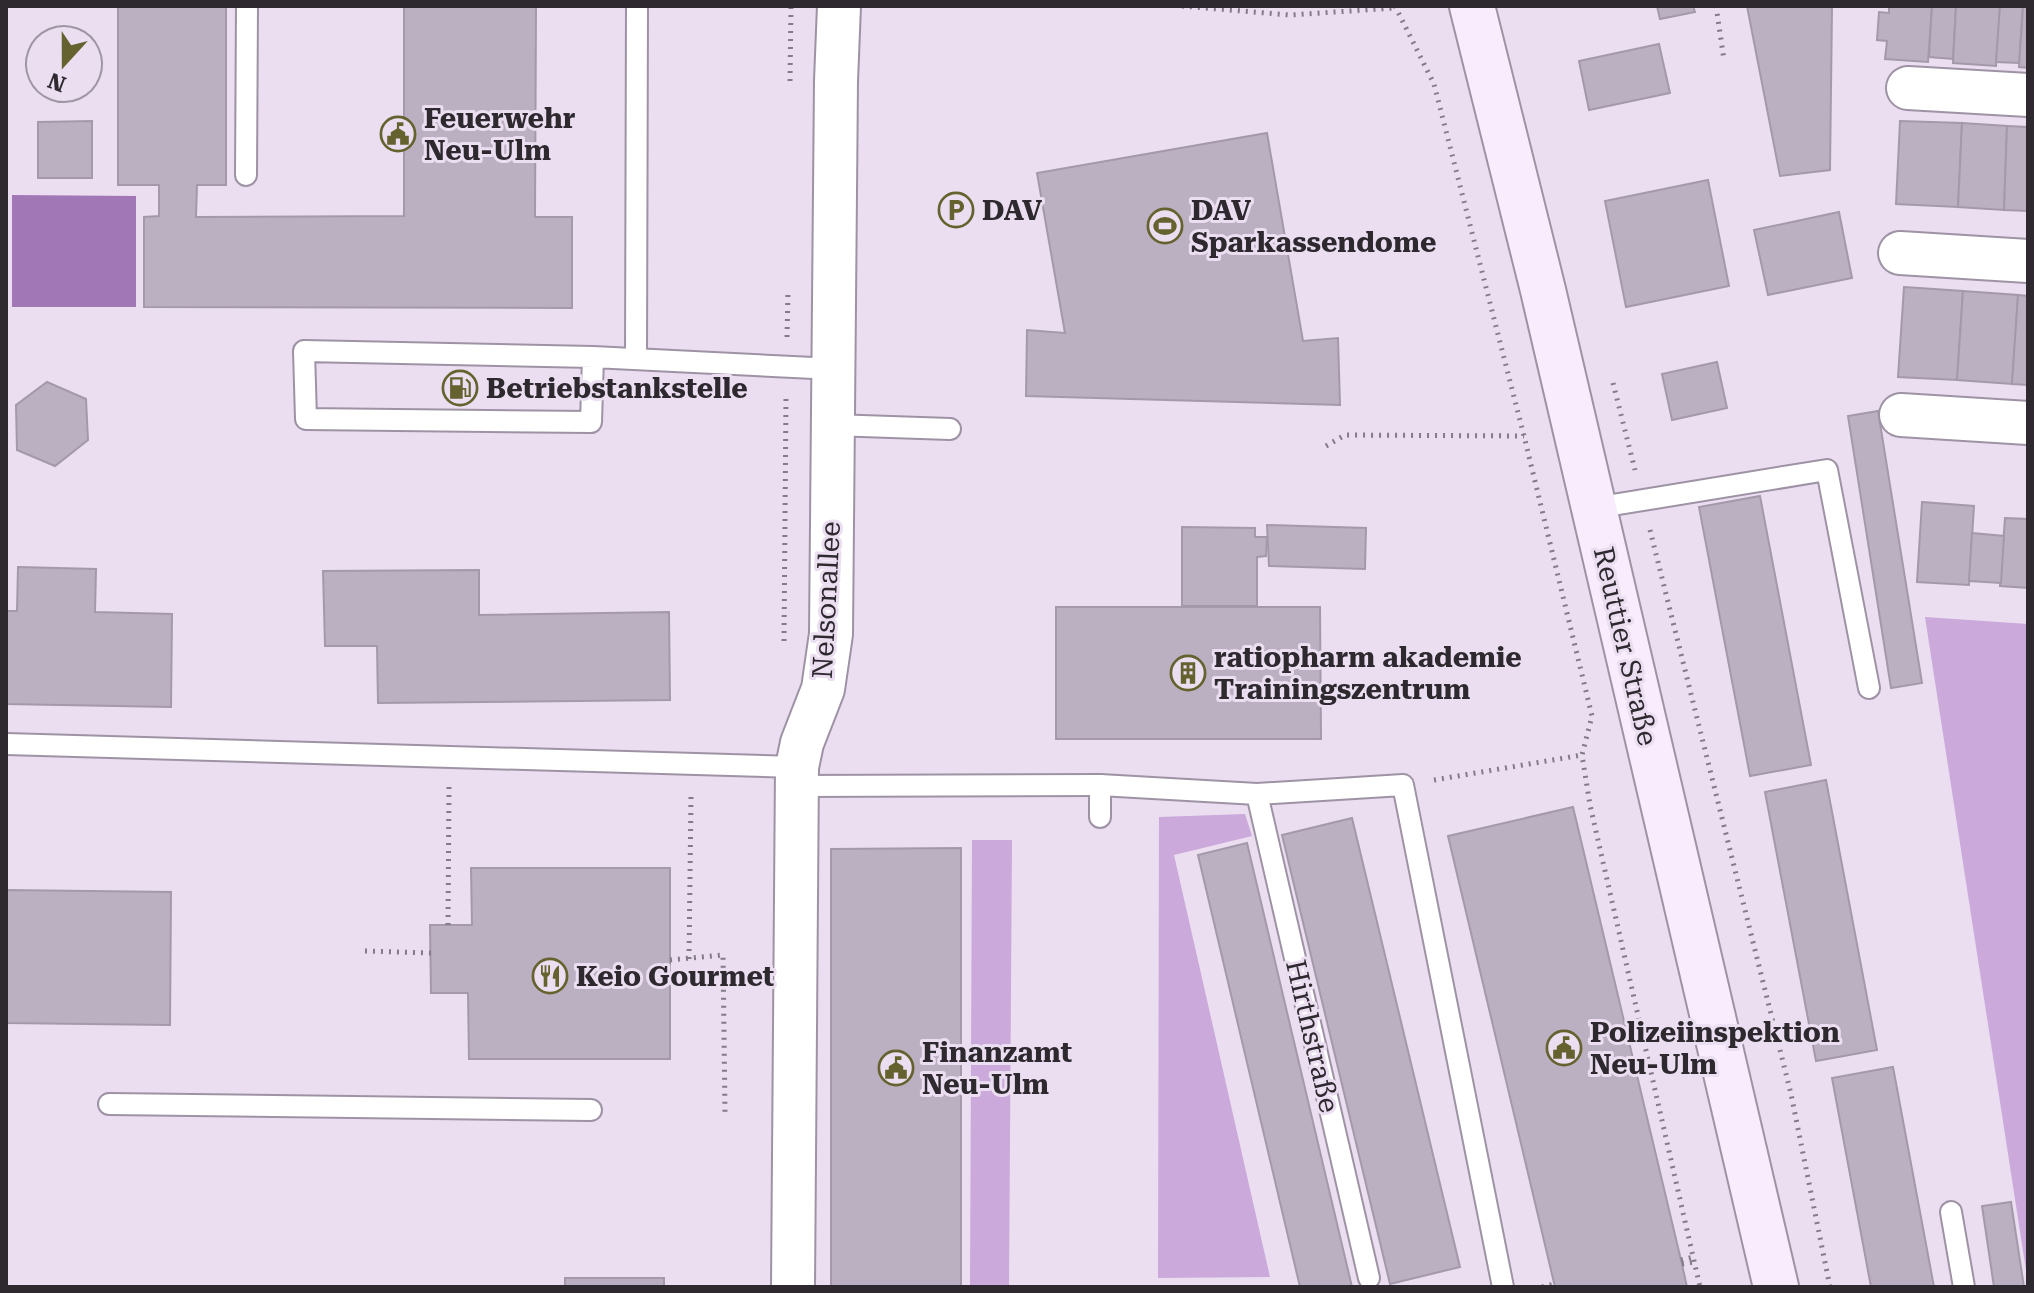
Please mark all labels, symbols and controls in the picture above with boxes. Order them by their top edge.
north arrow [24,24,104,104]
text: N [45,67,69,97]
place label: Feuerwehr Neu-Ulm [424,102,576,167]
public building icon: Feuerwehr Neu-Ulm [379,115,417,153]
parking icon: DAV [937,191,975,229]
place label: DAV [982,194,1042,227]
place label: DAV Sparkassendome [1191,194,1436,259]
sports icon: DAV Sparkassendome [1146,207,1184,245]
fuel station icon: Betriebstankstelle [441,369,479,407]
place label: Betriebstankstelle [486,372,748,405]
street label: Nelsonallee [806,520,847,680]
street label: Reuttier Straße [1587,544,1664,749]
place label: ratiopharm akademie Trainingszentrum [1214,641,1522,706]
building icon: ratiopharm akademie Trainingszentrum [1169,654,1207,692]
restaurant icon: Keio Gourmet [531,957,569,995]
street label: Hirthstraße [1279,957,1346,1116]
place label: Keio Gourmet [576,960,774,993]
place label: Polizeiinspektion Neu-Ulm [1590,1016,1840,1081]
public building icon: Polizeiinspektion Neu-Ulm [1545,1029,1583,1067]
place label: Finanzamt Neu-Ulm [922,1036,1072,1101]
public building icon: Finanzamt Neu-Ulm [877,1049,915,1087]

